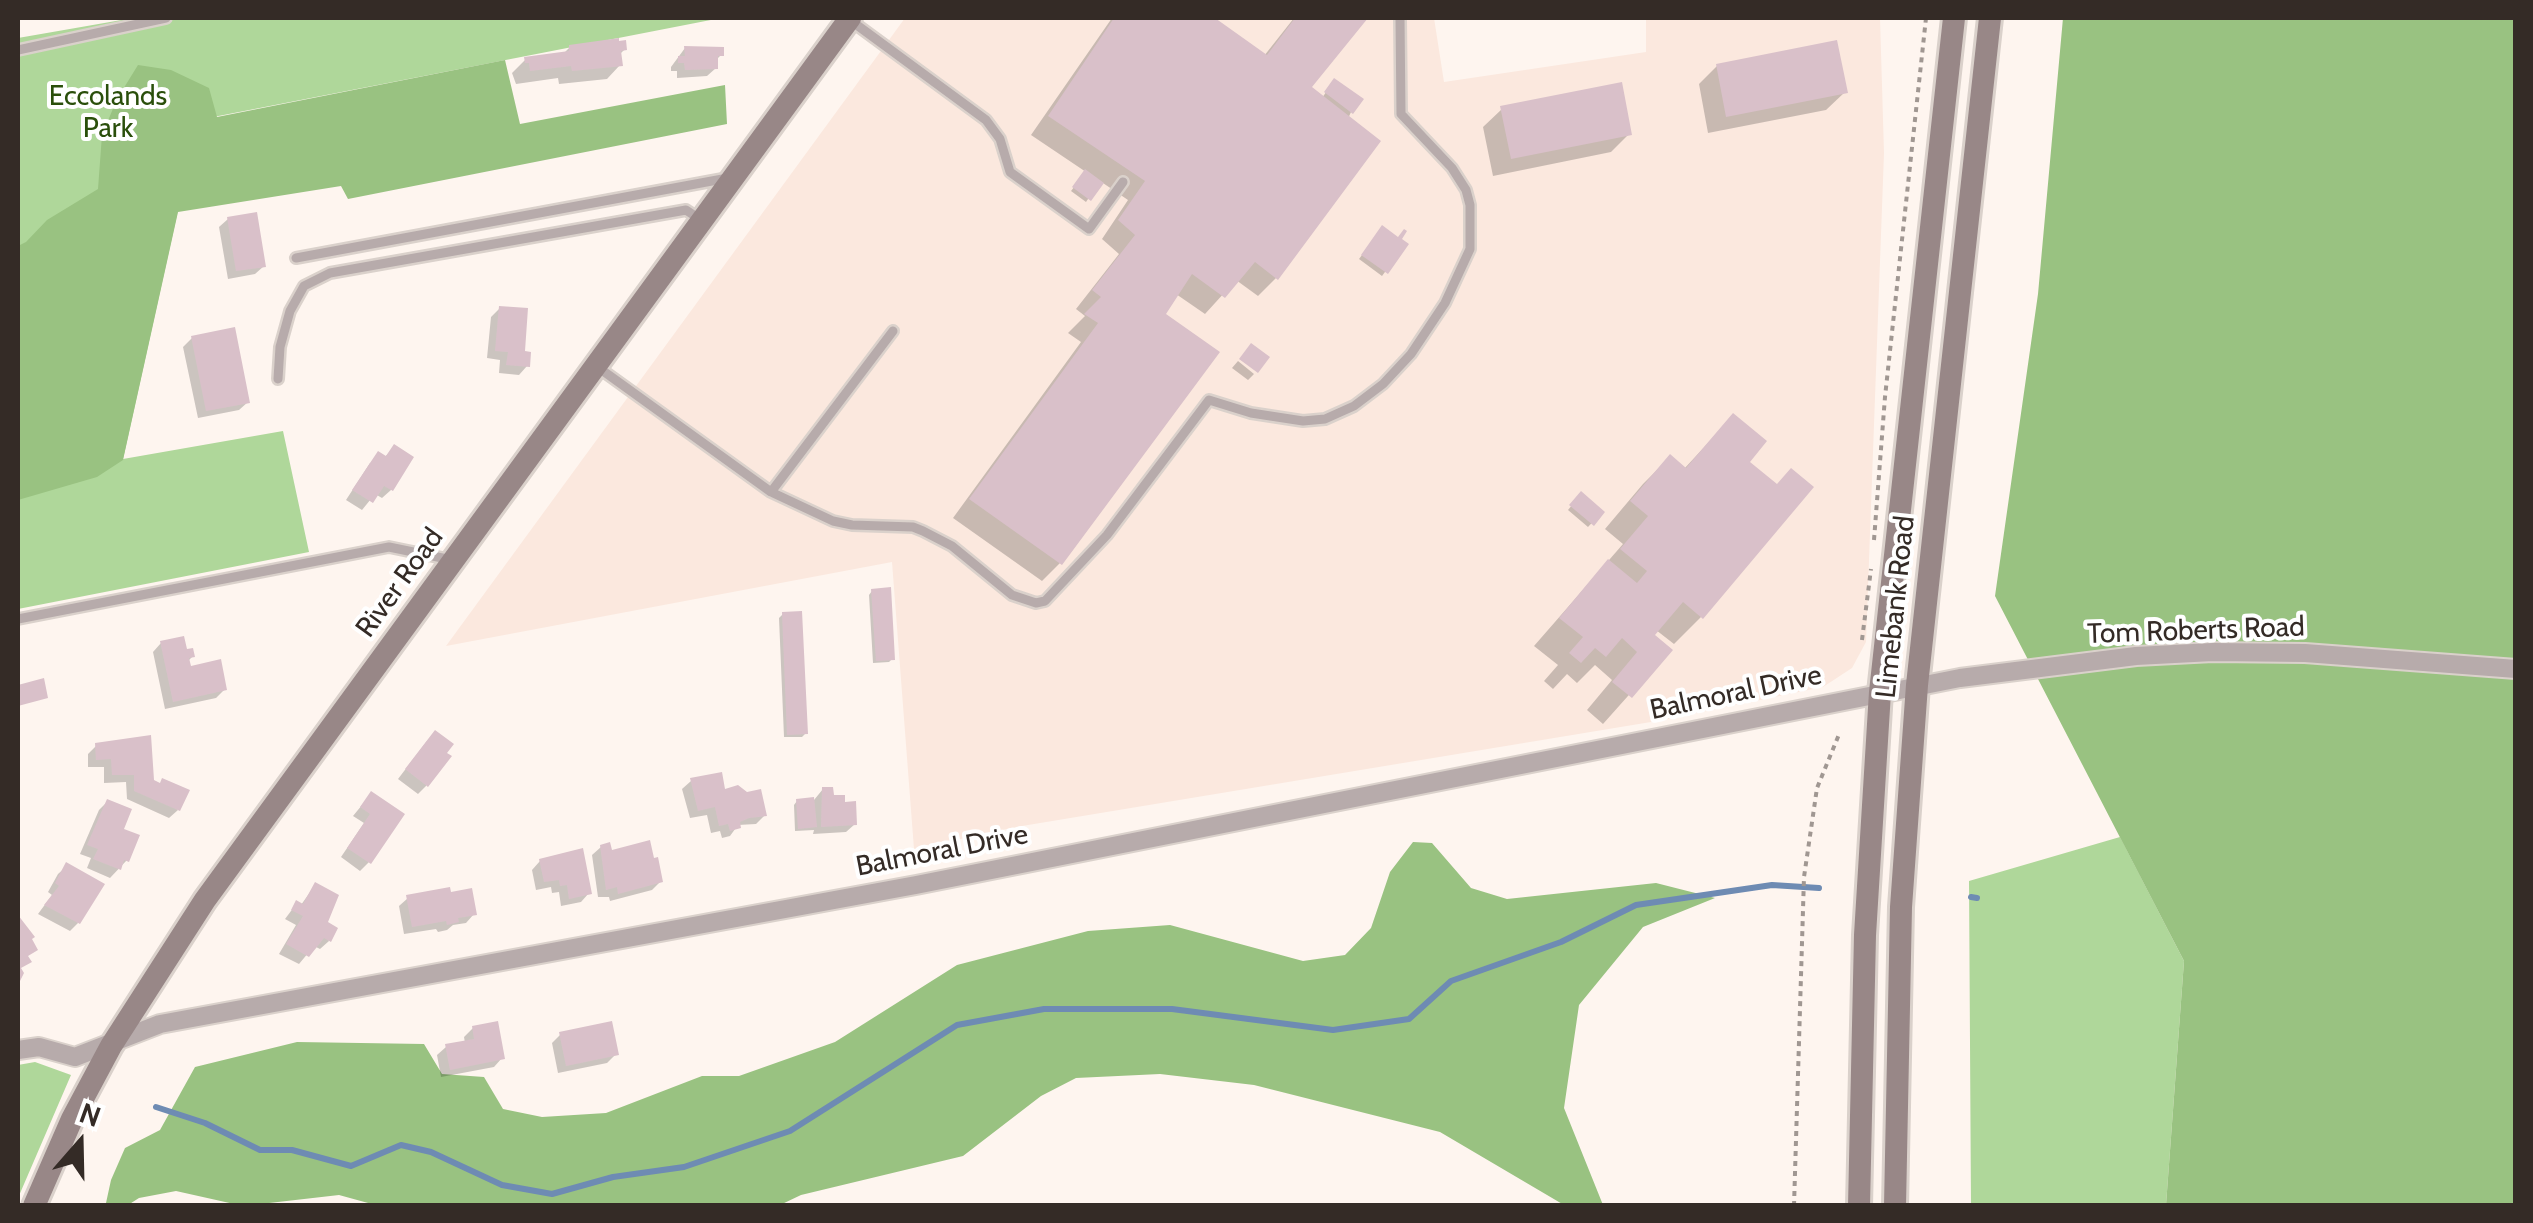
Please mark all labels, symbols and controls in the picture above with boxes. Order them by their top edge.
park label: Eccolands Park [49,80,167,146]
street label: Limebank Road [1870,514,1922,700]
street label: River Road [349,522,451,644]
street label: Tom Roberts Road [2087,610,2305,652]
street label: Balmoral Drive [1647,658,1825,728]
street label: Balmoral Drive [853,818,1031,884]
north arrow [30,1093,130,1193]
text: N [75,1095,105,1134]

